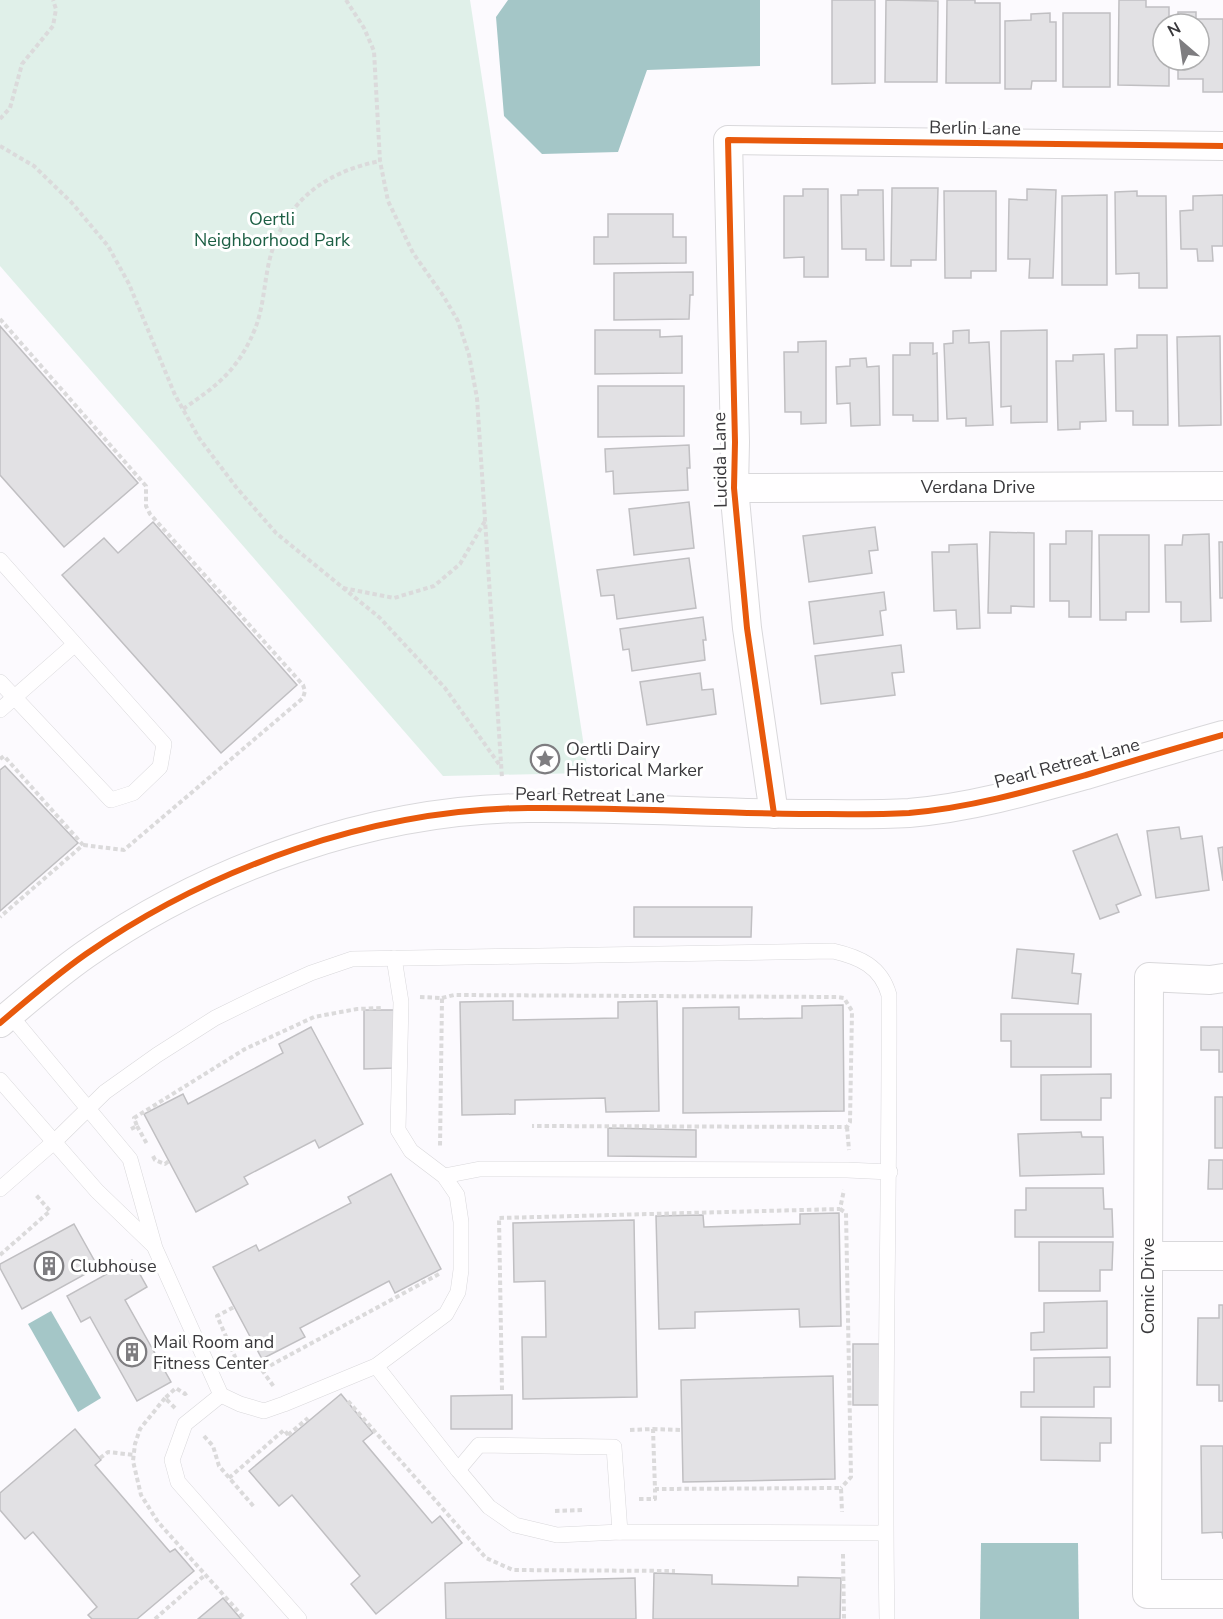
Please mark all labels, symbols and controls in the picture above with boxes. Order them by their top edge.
north arrow [1151,12,1211,72]
text: N [1164,17,1185,42]
street label: Berlin Lane [929,115,1021,141]
park label: Oertli Neighborhood Park [194,207,351,252]
street label: Lucida Lane [707,412,733,508]
street label: Verdana Drive [920,475,1035,499]
street label: Pearl Retreat Lane [992,732,1142,794]
place label: Oertli Dairy Historical Marker [566,737,704,782]
place icon: Oertli Dairy Historical Marker [529,743,561,775]
street label: Pearl Retreat Lane [515,782,665,808]
street label: Comic Drive [1136,1238,1160,1334]
building icon: Clubhouse [33,1250,65,1282]
place label: Clubhouse [70,1254,157,1278]
place label: Mail Room and Fitness Center [153,1330,274,1375]
building icon: Mail Room and Fitness Center [116,1336,148,1368]

